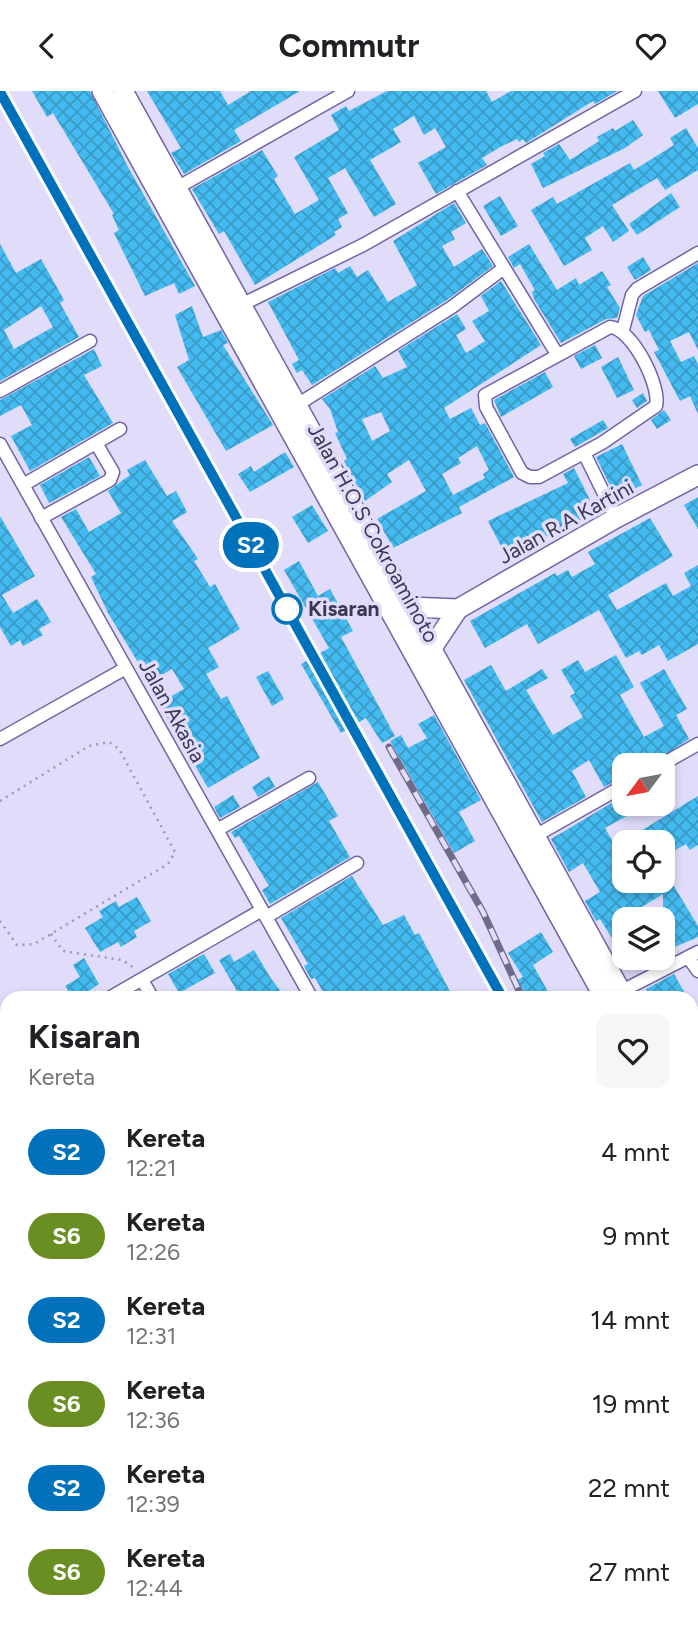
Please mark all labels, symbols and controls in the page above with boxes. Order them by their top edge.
icon: back [28,27,66,65]
text: Commutr [279,27,419,65]
icon: heart [632,27,670,65]
street label: Jalan H.O.S Cokroaminoto [303,419,444,647]
street label: Jalan R.A Kartini [494,474,638,569]
line badge: S2 [219,522,282,568]
text: S2 [237,530,265,559]
marker: Kisaran [272,594,302,624]
place label: Kisaran [308,596,380,621]
street label: Jalan Akasia [134,655,211,767]
north arrow [612,753,676,815]
map controls [612,753,675,970]
button: locate [612,830,675,893]
button: layers [612,907,675,970]
button: heart [596,1014,670,1088]
text: Kisaran [28,1017,140,1056]
text: Kereta [28,1063,95,1091]
text: Kereta [126,1122,205,1154]
text: 4 mnt [601,1136,670,1168]
text: S2 [52,1137,81,1166]
text: 12:21 [126,1154,177,1182]
text: Kereta [126,1206,205,1238]
text: 9 mnt [602,1220,670,1252]
text: S6 [52,1221,81,1250]
text: 12:26 [126,1238,180,1266]
text: Kereta [126,1290,205,1322]
text: 14 mnt [590,1304,670,1336]
text: S2 [52,1305,81,1334]
text: 12:31 [126,1322,176,1350]
text: Kereta [126,1374,205,1406]
text: 19 mnt [592,1388,670,1420]
text: S6 [52,1389,81,1418]
text: 12:36 [126,1406,180,1434]
text: Kereta [126,1458,205,1490]
text: 22 mnt [588,1472,670,1504]
text: S2 [52,1473,81,1502]
text: 12:39 [126,1490,180,1518]
text: Kereta [126,1542,205,1574]
text: 27 mnt [589,1556,670,1588]
text: S6 [52,1557,81,1586]
text: 12:44 [126,1574,183,1602]

